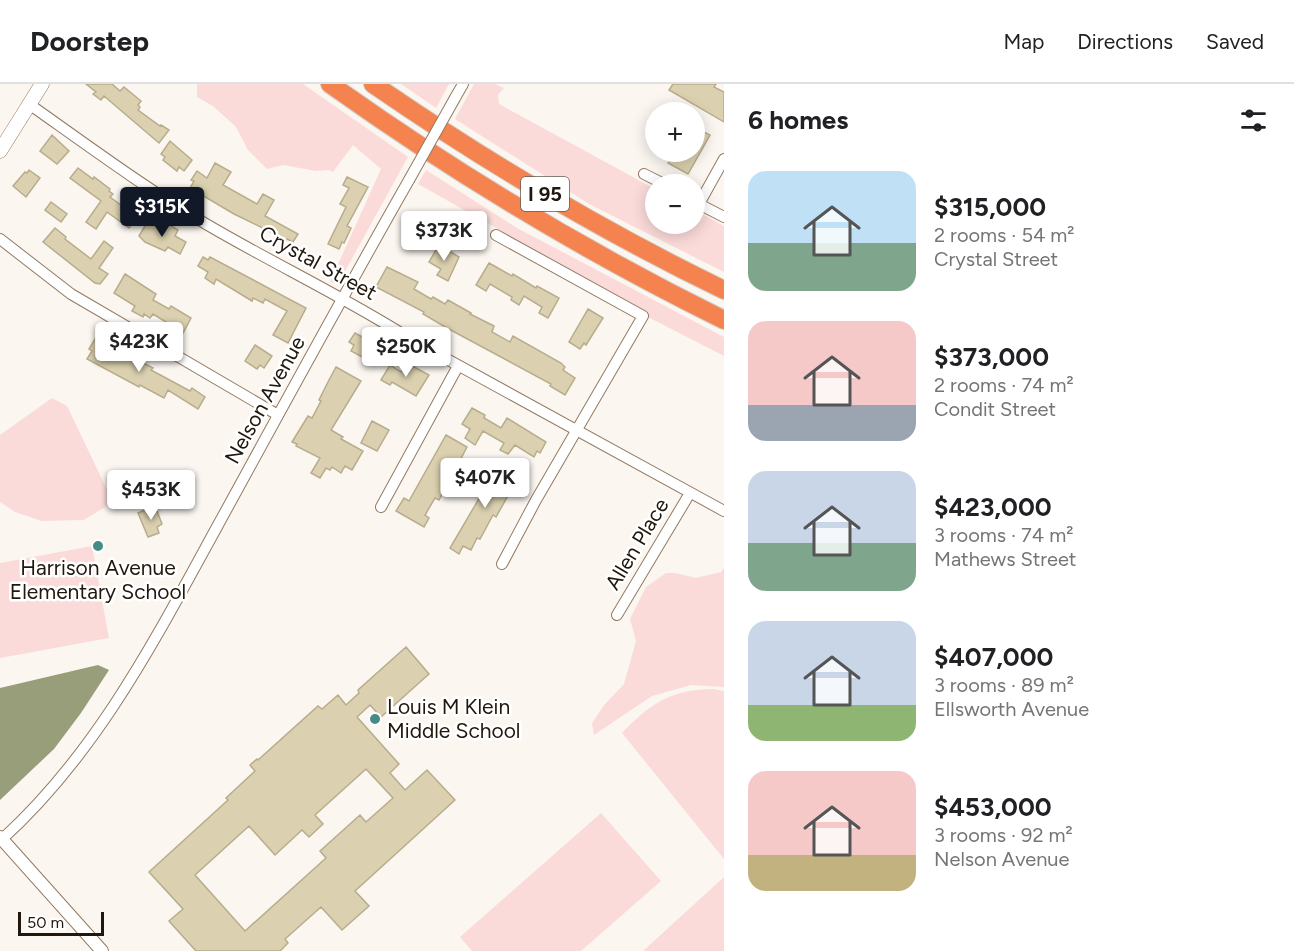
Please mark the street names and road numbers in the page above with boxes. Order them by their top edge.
road number: I 95 [521,177,569,211]
street label: Crystal Street [255,220,381,305]
street label: Nelson Avenue [219,331,310,468]
street label: Allen Place [600,494,674,594]

